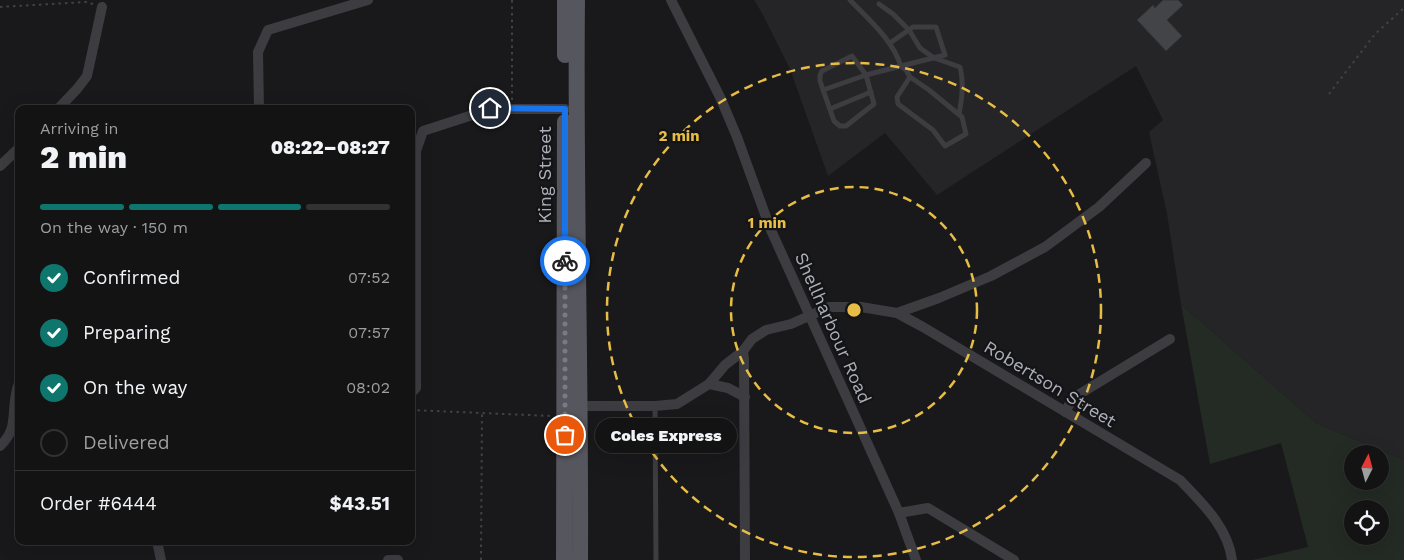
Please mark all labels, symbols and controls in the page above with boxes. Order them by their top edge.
pin [469,87,511,129]
icon: home [476,94,504,122]
text: Arriving in [40,119,118,138]
street label: King Street [534,126,555,224]
text: 2 min [658,127,700,145]
text: 08:22–08:27 [271,136,390,159]
text: 2 min [40,138,127,176]
text: 1 min [748,214,786,232]
text: On the way · 150 m [40,218,188,237]
courier [540,236,590,286]
icon: bike [551,247,579,275]
street label: Shellharbour Road [791,249,876,406]
icon: check [40,264,68,292]
text: Confirmed [83,266,180,289]
text: 07:52 [348,268,390,287]
centre of rings [845,301,863,319]
icon: check [40,319,68,347]
text: Preparing [83,321,170,344]
text: 07:57 [348,323,390,342]
street label: Robertson Street [980,336,1120,431]
icon: check [40,374,68,402]
text: On the way [83,376,187,399]
text: 08:02 [346,378,390,397]
pin [544,414,586,456]
callout: Coles Express [595,418,738,452]
icon: bag [551,421,579,449]
text: Coles Express [610,426,722,445]
text: Delivered [83,431,170,454]
north arrow [1344,445,1389,490]
map controls [1344,445,1389,545]
text: Order #6444 [40,492,157,515]
text: $43.51 [330,492,390,515]
button: locate [1344,500,1389,545]

